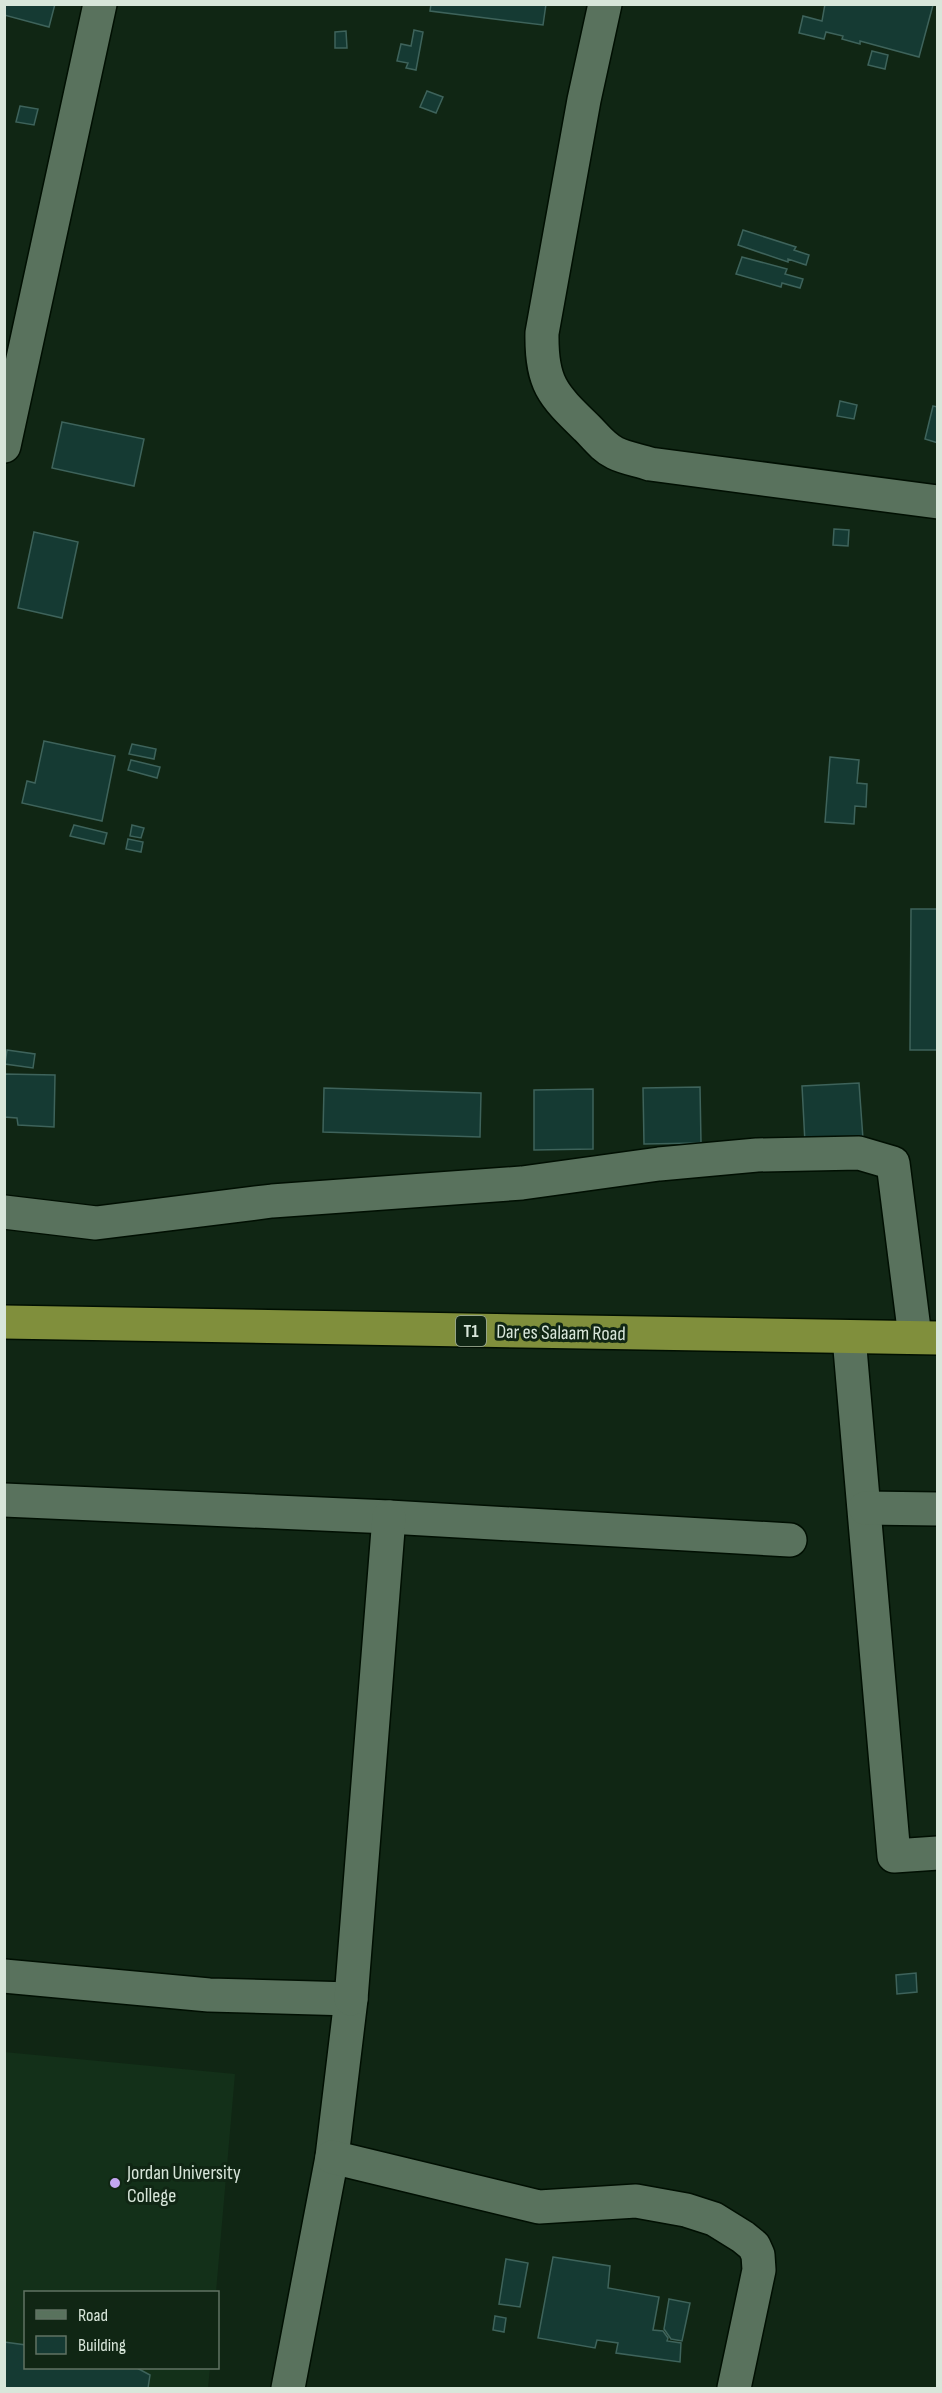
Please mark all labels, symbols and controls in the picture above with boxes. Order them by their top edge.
road number: T1 [456,1316,486,1346]
street label: Dar es Salaam Road [496,1320,626,1346]
place label: Jordan University College [126,2161,241,2208]
marker: Jordan University College [108,2176,122,2190]
legend [24,2291,219,2369]
text: Road [78,2305,108,2326]
text: Building [78,2335,126,2356]

